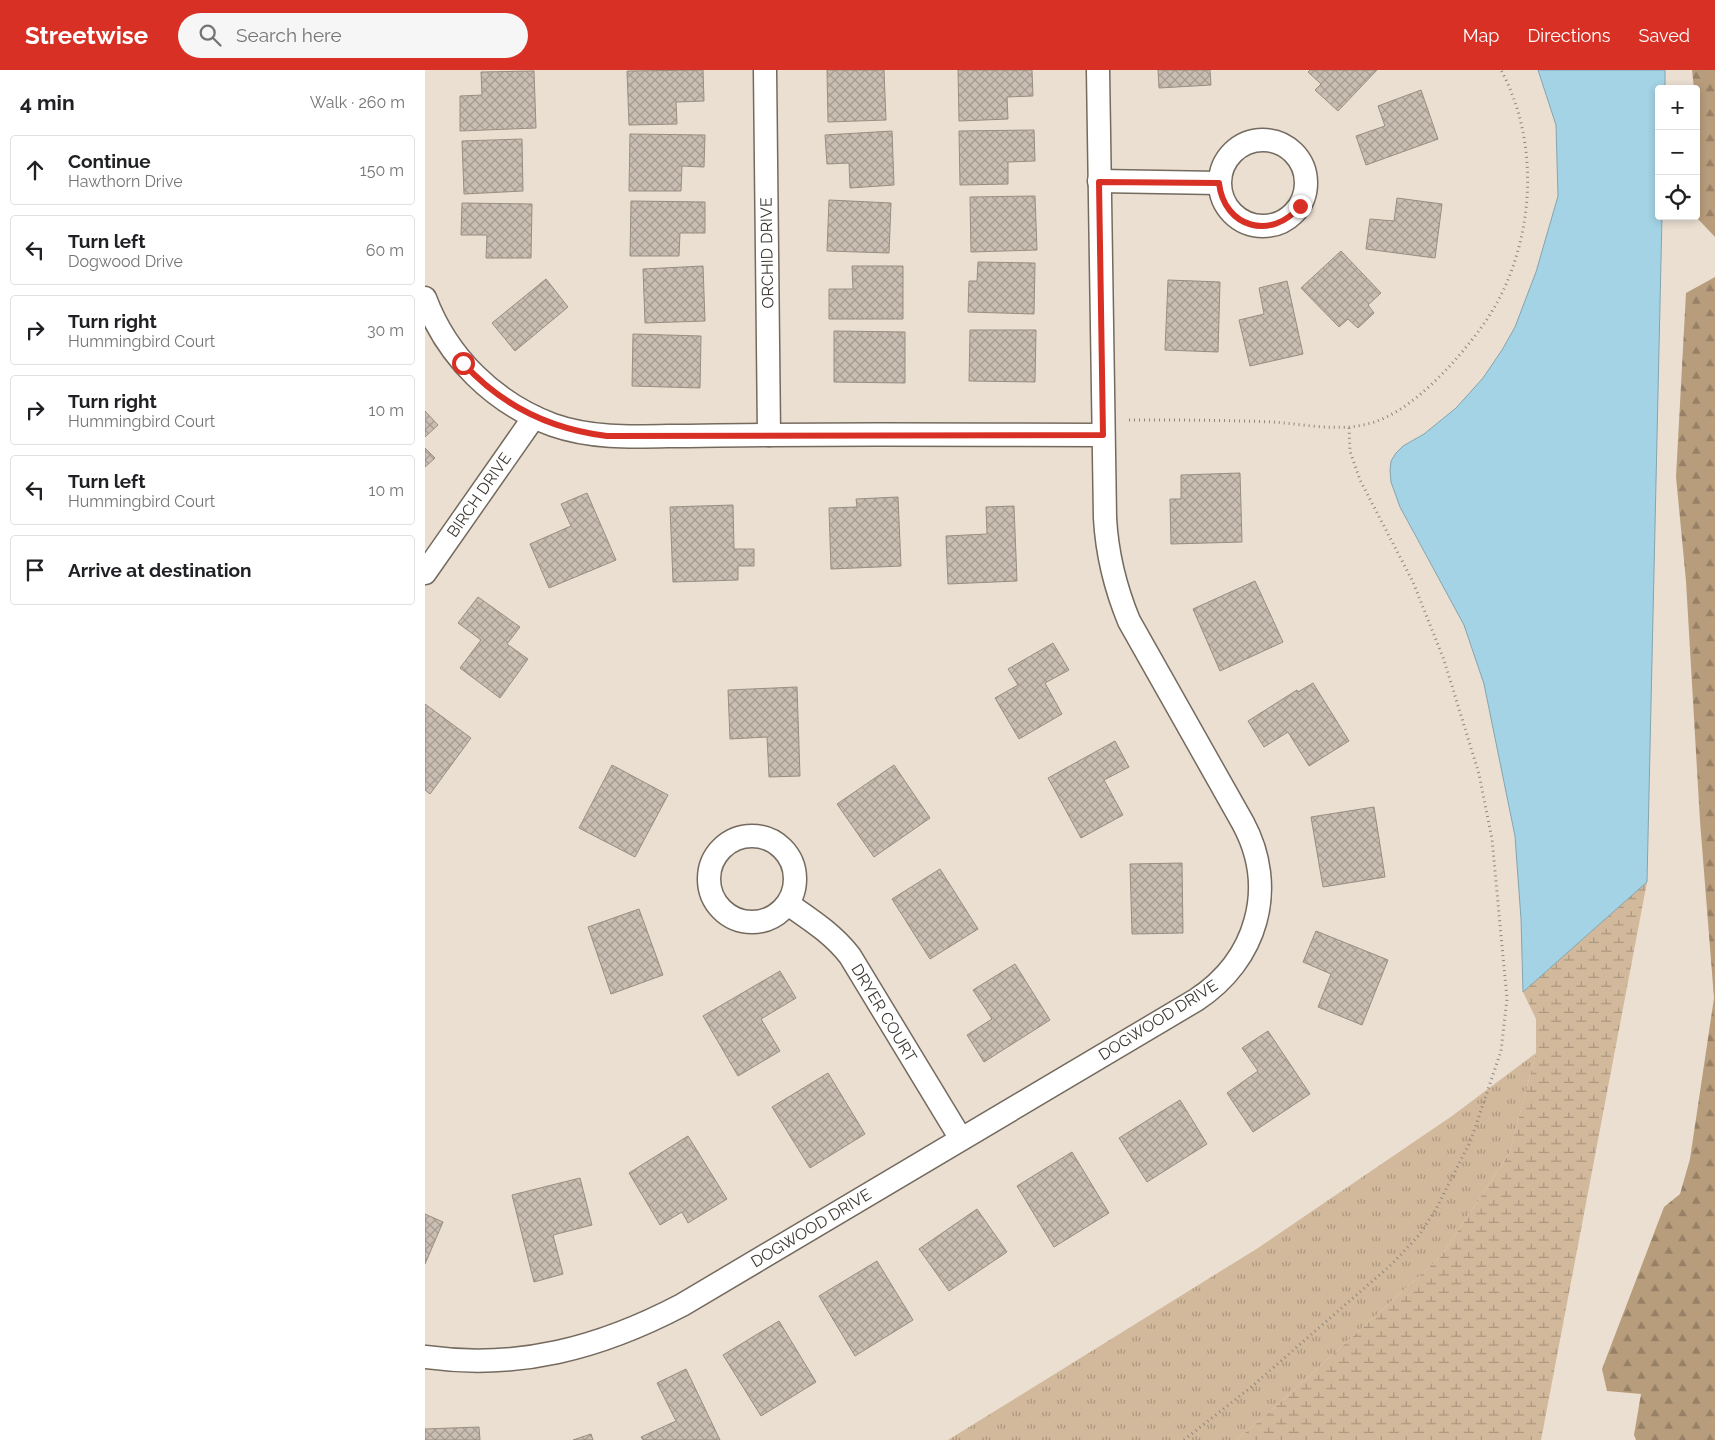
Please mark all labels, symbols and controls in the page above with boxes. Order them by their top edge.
search box [178,13,528,58]
text: Streetwise [25,21,148,50]
icon: search [196,21,224,49]
text: Search here [236,24,342,46]
text: Map [1463,25,1499,46]
text: Directions [1527,25,1611,46]
text: Saved [1639,25,1690,46]
map controls [1655,85,1700,220]
button: + [1655,85,1700,130]
text: 4 min [20,90,75,115]
text: Walk · 260 m [310,93,405,112]
button: − [1655,130,1700,175]
text: Continue [68,150,151,172]
icon: ahead [21,156,49,184]
text: 150 m [360,161,404,180]
text: Hawthorn Drive [68,172,183,191]
button: locate [1655,175,1700,220]
route end [1289,195,1312,218]
street label: ORCHID DRIVE [757,197,777,309]
text: Turn left [68,230,145,252]
icon: left [21,236,49,264]
text: 60 m [366,241,404,260]
text: Dogwood Drive [68,252,183,271]
text: Turn right [68,310,157,332]
icon: right [21,316,49,344]
text: 30 m [367,321,404,340]
text: Hummingbird Court [68,332,215,351]
route start [452,352,475,375]
text: Turn right [68,390,157,412]
icon: right [21,396,49,424]
text: 10 m [369,401,404,420]
text: Hummingbird Court [68,412,215,431]
street label: BIRCH DRIVE [443,449,515,541]
text: Turn left [68,470,145,492]
icon: left [21,476,49,504]
text: 10 m [369,481,404,500]
text: Hummingbird Court [68,492,215,511]
icon: arrive [21,556,49,584]
text: Arrive at destination [68,559,252,581]
street label: DRYER COURT [847,960,921,1066]
street label: DOGWOOD DRIVE [1095,976,1221,1064]
street label: DOGWOOD DRIVE [747,1184,875,1271]

